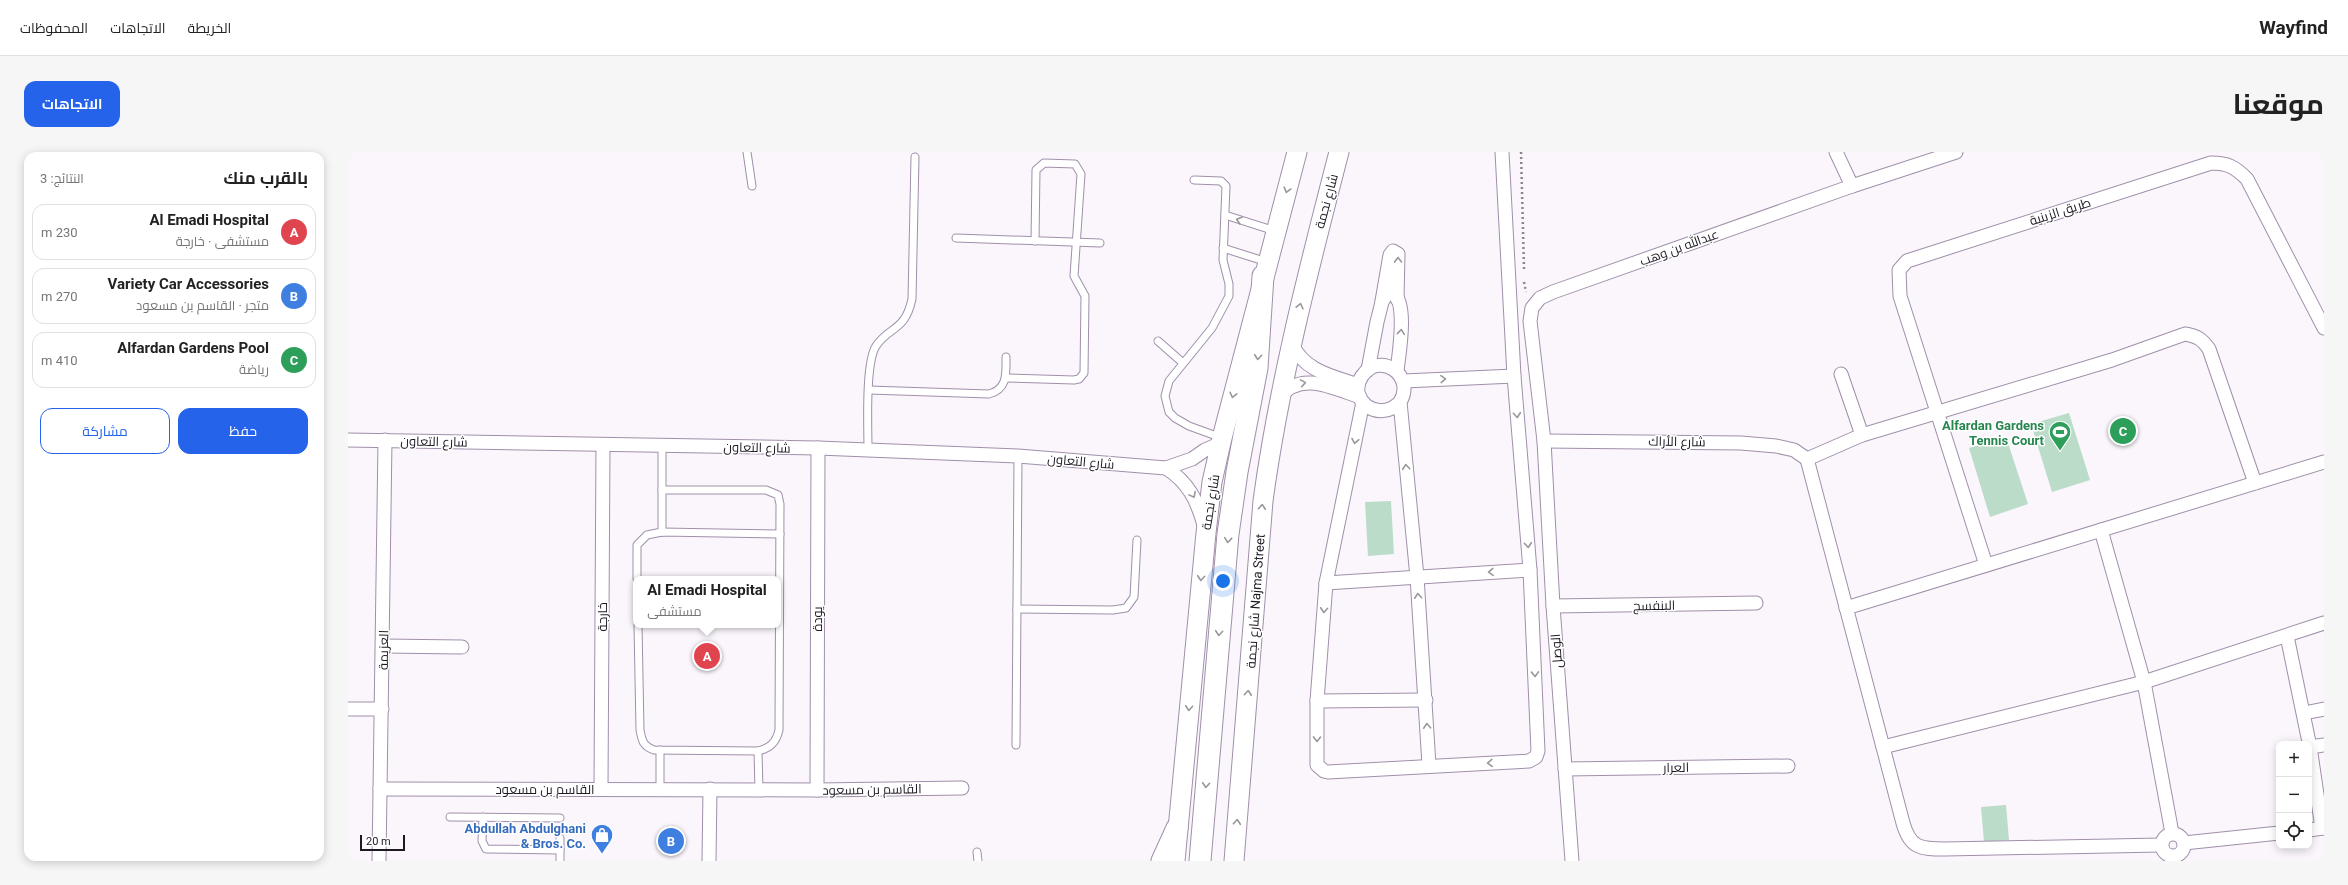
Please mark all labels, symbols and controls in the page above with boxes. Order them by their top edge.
text: Wayfind [2259,16,2328,39]
text: المحفوظات [20,20,88,36]
text: الاتجاهات [110,20,166,36]
text: الخريطة [188,20,231,36]
button: الاتجاهات [24,81,120,127]
text: موقعنا [2233,88,2324,121]
text: بالقرب منك [224,168,308,188]
text: النتائج: 3 [40,171,84,186]
street label: شارع نجمة [1312,172,1342,230]
one-way arrow [1283,186,1291,193]
street label: طريق الزينية [2028,195,2093,228]
text: Al Emadi Hospital [149,211,269,229]
one-way arrow [1236,216,1243,225]
text: 230 m [41,225,78,240]
text: A [290,225,298,240]
street label: عبدالله بن وهب [1637,225,1721,269]
text: مستشفى · خارجة [176,234,269,249]
one-way arrow [1394,257,1402,263]
text: Variety Car Accessories [108,275,269,293]
text: 270 m [41,289,78,304]
text: B [290,289,298,304]
text: متجر · القاسم بن مسعود [136,298,269,313]
one-way arrow [1296,303,1304,309]
one-way arrow [1396,329,1405,335]
text: Alfardan Gardens Pool [117,339,269,357]
text: 410 m [41,353,78,368]
text: C [290,353,298,368]
one-way arrow [1254,354,1263,360]
text: رياضة [239,362,269,377]
one-way arrow [1440,375,1446,384]
one-way arrow [1300,379,1306,388]
one-way arrow [1229,391,1238,398]
button: مشاركة [40,408,170,454]
button: حفظ [178,408,308,454]
one-way arrow [1513,412,1522,418]
pin: C [2110,416,2136,446]
place label: Alfardan Gardens Tennis Court [1942,418,2045,448]
sports icon: Alfardan Gardens Tennis Court [2047,419,2073,452]
street label: شارع التعاون [400,433,468,451]
street label: شارع الأراك [1648,434,1706,450]
one-way arrow [1352,437,1360,444]
street label: شارع التعاون [723,439,791,457]
street label: شارع التعاون [1047,451,1115,473]
one-way arrow [1402,464,1411,470]
street label: شارع نجمة [1199,473,1223,531]
one-way arrow [1189,491,1196,499]
one-way arrow [1258,504,1267,510]
street label: شارع نجمة Najma Street [1243,533,1269,669]
one-way arrow [1224,537,1233,543]
one-way arrow [1524,542,1533,548]
one-way arrow [1488,568,1494,577]
your location [1213,571,1233,591]
one-way arrow [1197,575,1206,581]
popup [633,576,781,628]
text: Al Emadi Hospital [647,581,767,599]
one-way arrow [1414,593,1423,599]
street label: البنفسج [1633,598,1675,614]
street label: خارجة [595,602,610,632]
text: مستشفى [647,604,702,619]
street label: يودة [810,606,825,631]
one-way arrow [1320,606,1329,613]
street label: العزيمة [376,630,391,670]
one-way arrow [1215,630,1224,636]
street label: الوصل [1548,633,1565,669]
pin: A [694,641,720,671]
one-way arrow [1530,671,1539,677]
one-way arrow [1244,690,1253,696]
one-way arrow [1185,705,1194,711]
one-way arrow [1423,723,1431,729]
one-way arrow [1313,736,1321,742]
map controls [2276,741,2312,849]
button: + [2276,741,2312,777]
one-way arrow [1487,758,1493,767]
street label: العرار [1662,760,1689,775]
button: − [2276,777,2312,813]
street label: القاسم بن مسعود [822,781,922,800]
street label: القاسم بن مسعود [495,782,595,799]
one-way arrow [1202,782,1211,788]
button: locate [2276,813,2312,849]
one-way arrow [1233,819,1242,825]
place label: Abdullah Abdulghani & Bros. Co. [465,821,586,851]
shop icon: Abdullah Abdulghani & Bros. Co. [589,822,615,855]
pin: B [658,826,684,856]
scale bar [360,833,405,852]
text: 20 m [366,835,391,848]

